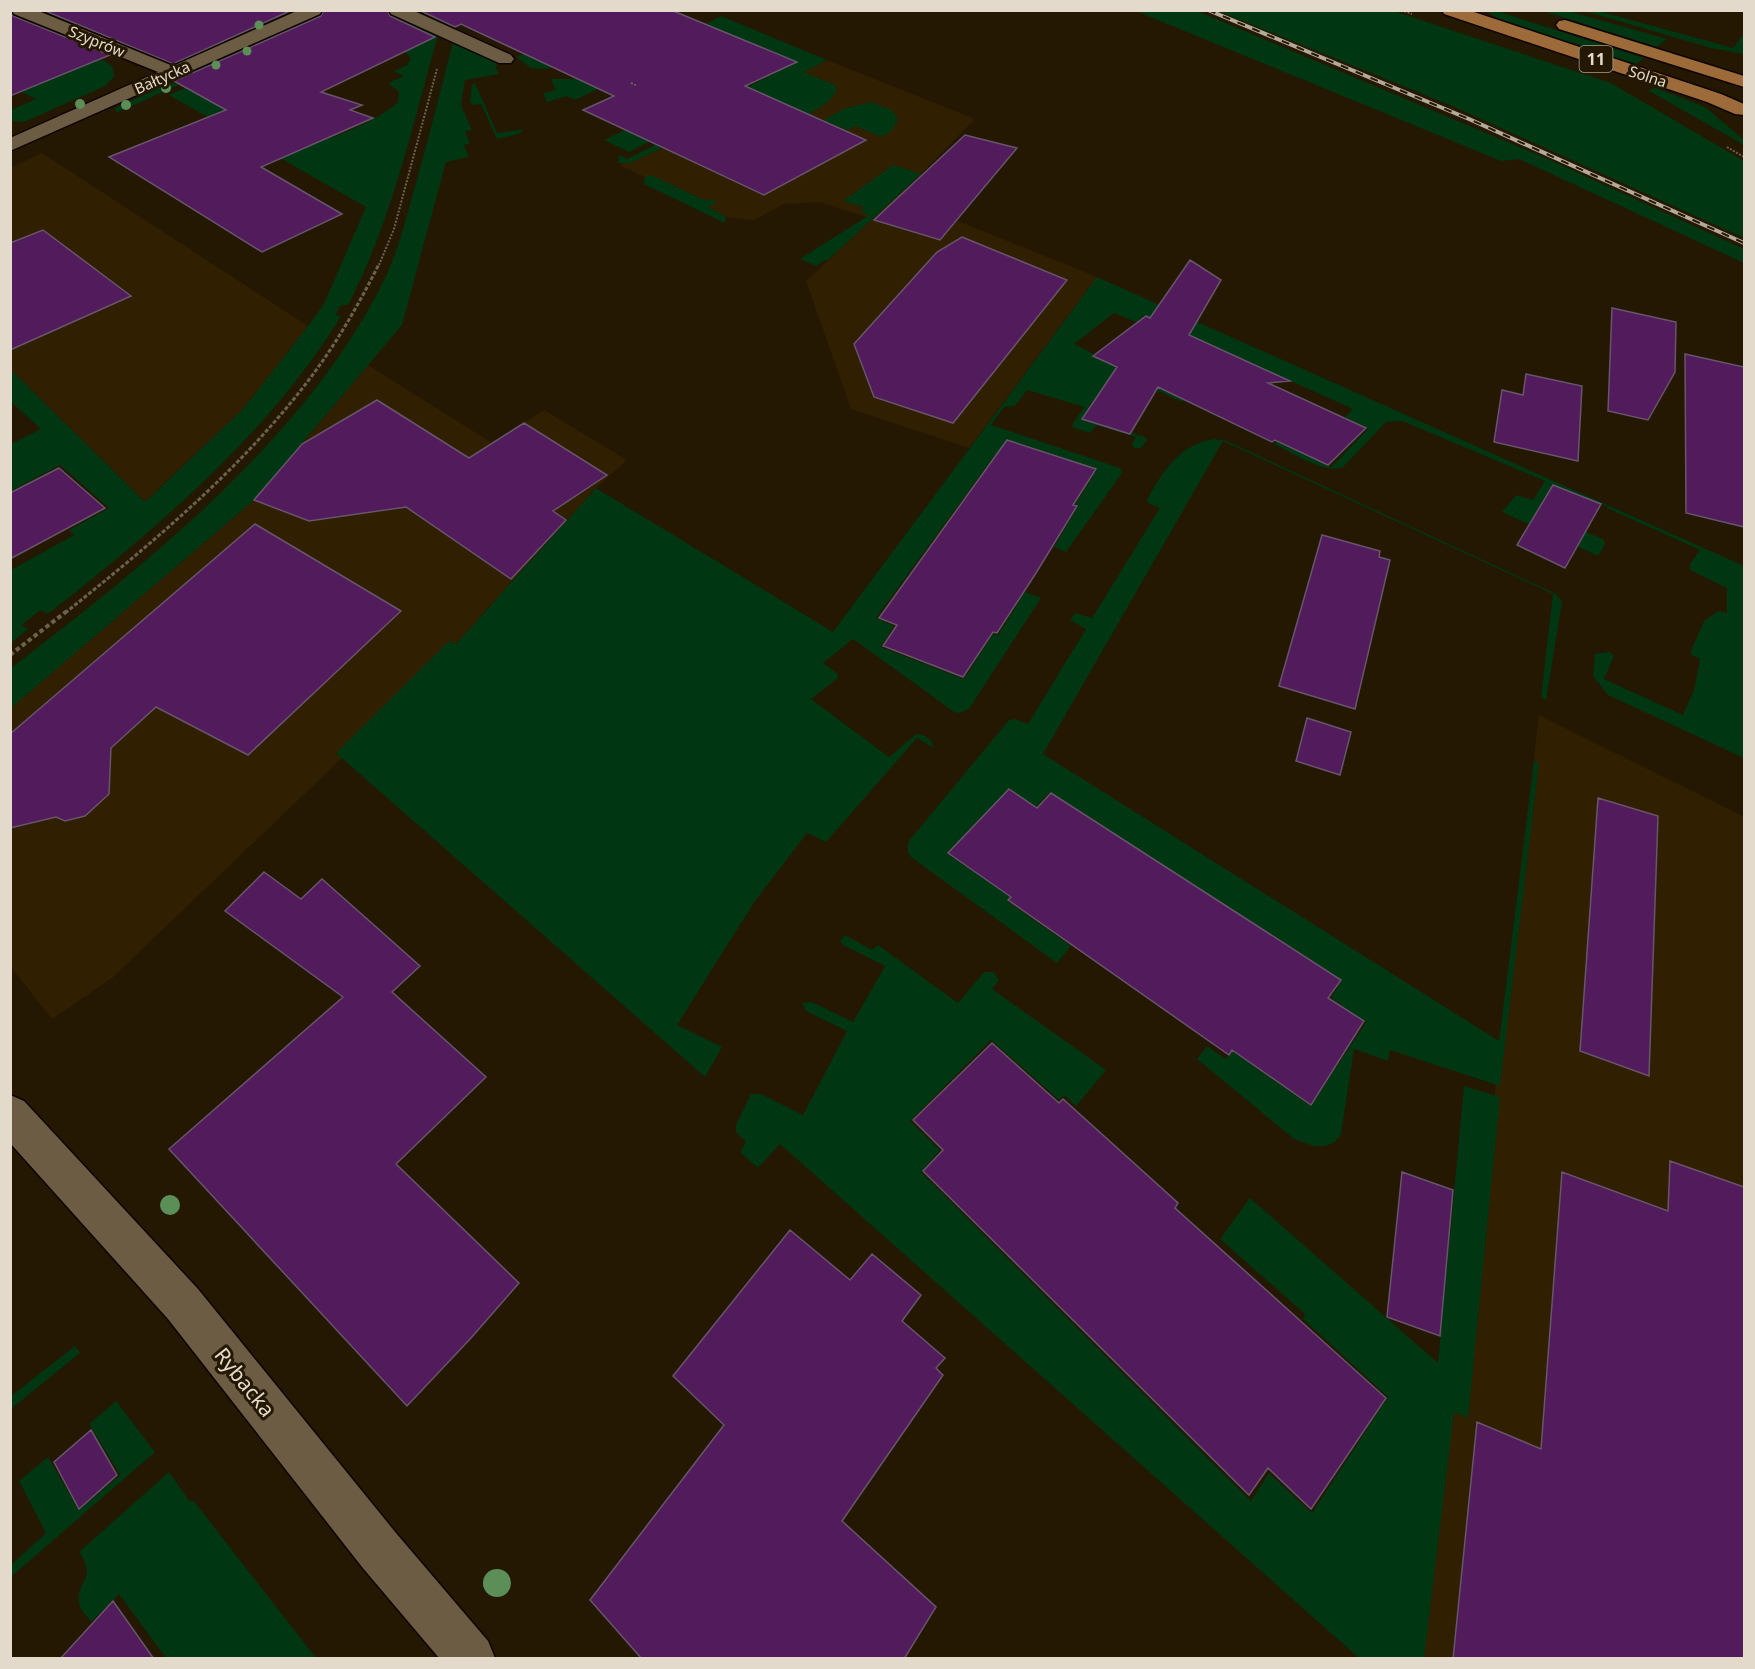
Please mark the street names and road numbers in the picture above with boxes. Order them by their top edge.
street label: Szyprów [66,21,128,61]
road number: 11 [1580,46,1612,72]
street label: Bałtycka [131,56,193,98]
street label: Solna [1626,60,1670,92]
street label: Rybacka [208,1342,282,1422]

